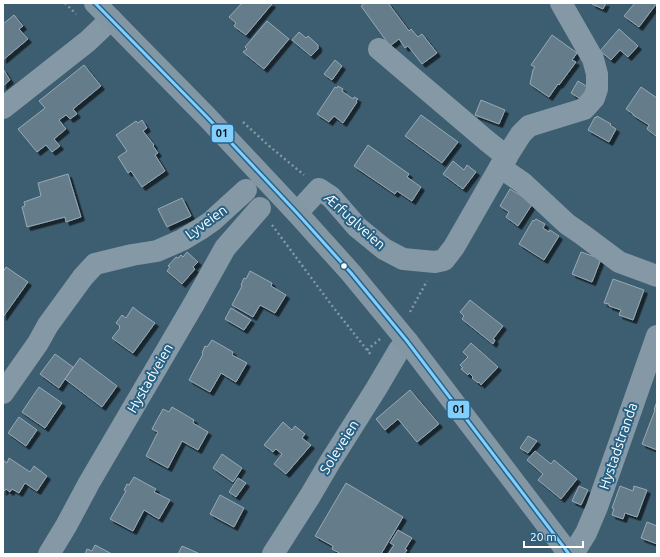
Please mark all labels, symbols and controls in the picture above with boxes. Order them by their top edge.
line badge: 01 [211,124,234,143]
text: 01 [216,127,228,139]
street label: Ærfuglveien [321,189,389,253]
street label: Lyveien [182,202,230,242]
unlabelled marker [339,261,349,271]
street label: Hystadveien [124,341,176,415]
line badge: 01 [447,400,470,419]
street label: Hystadstranda [596,400,640,492]
text: 01 [453,403,465,415]
street label: Soleveien [316,417,362,477]
scale bar [524,523,583,549]
text: 20 m [530,530,557,543]

